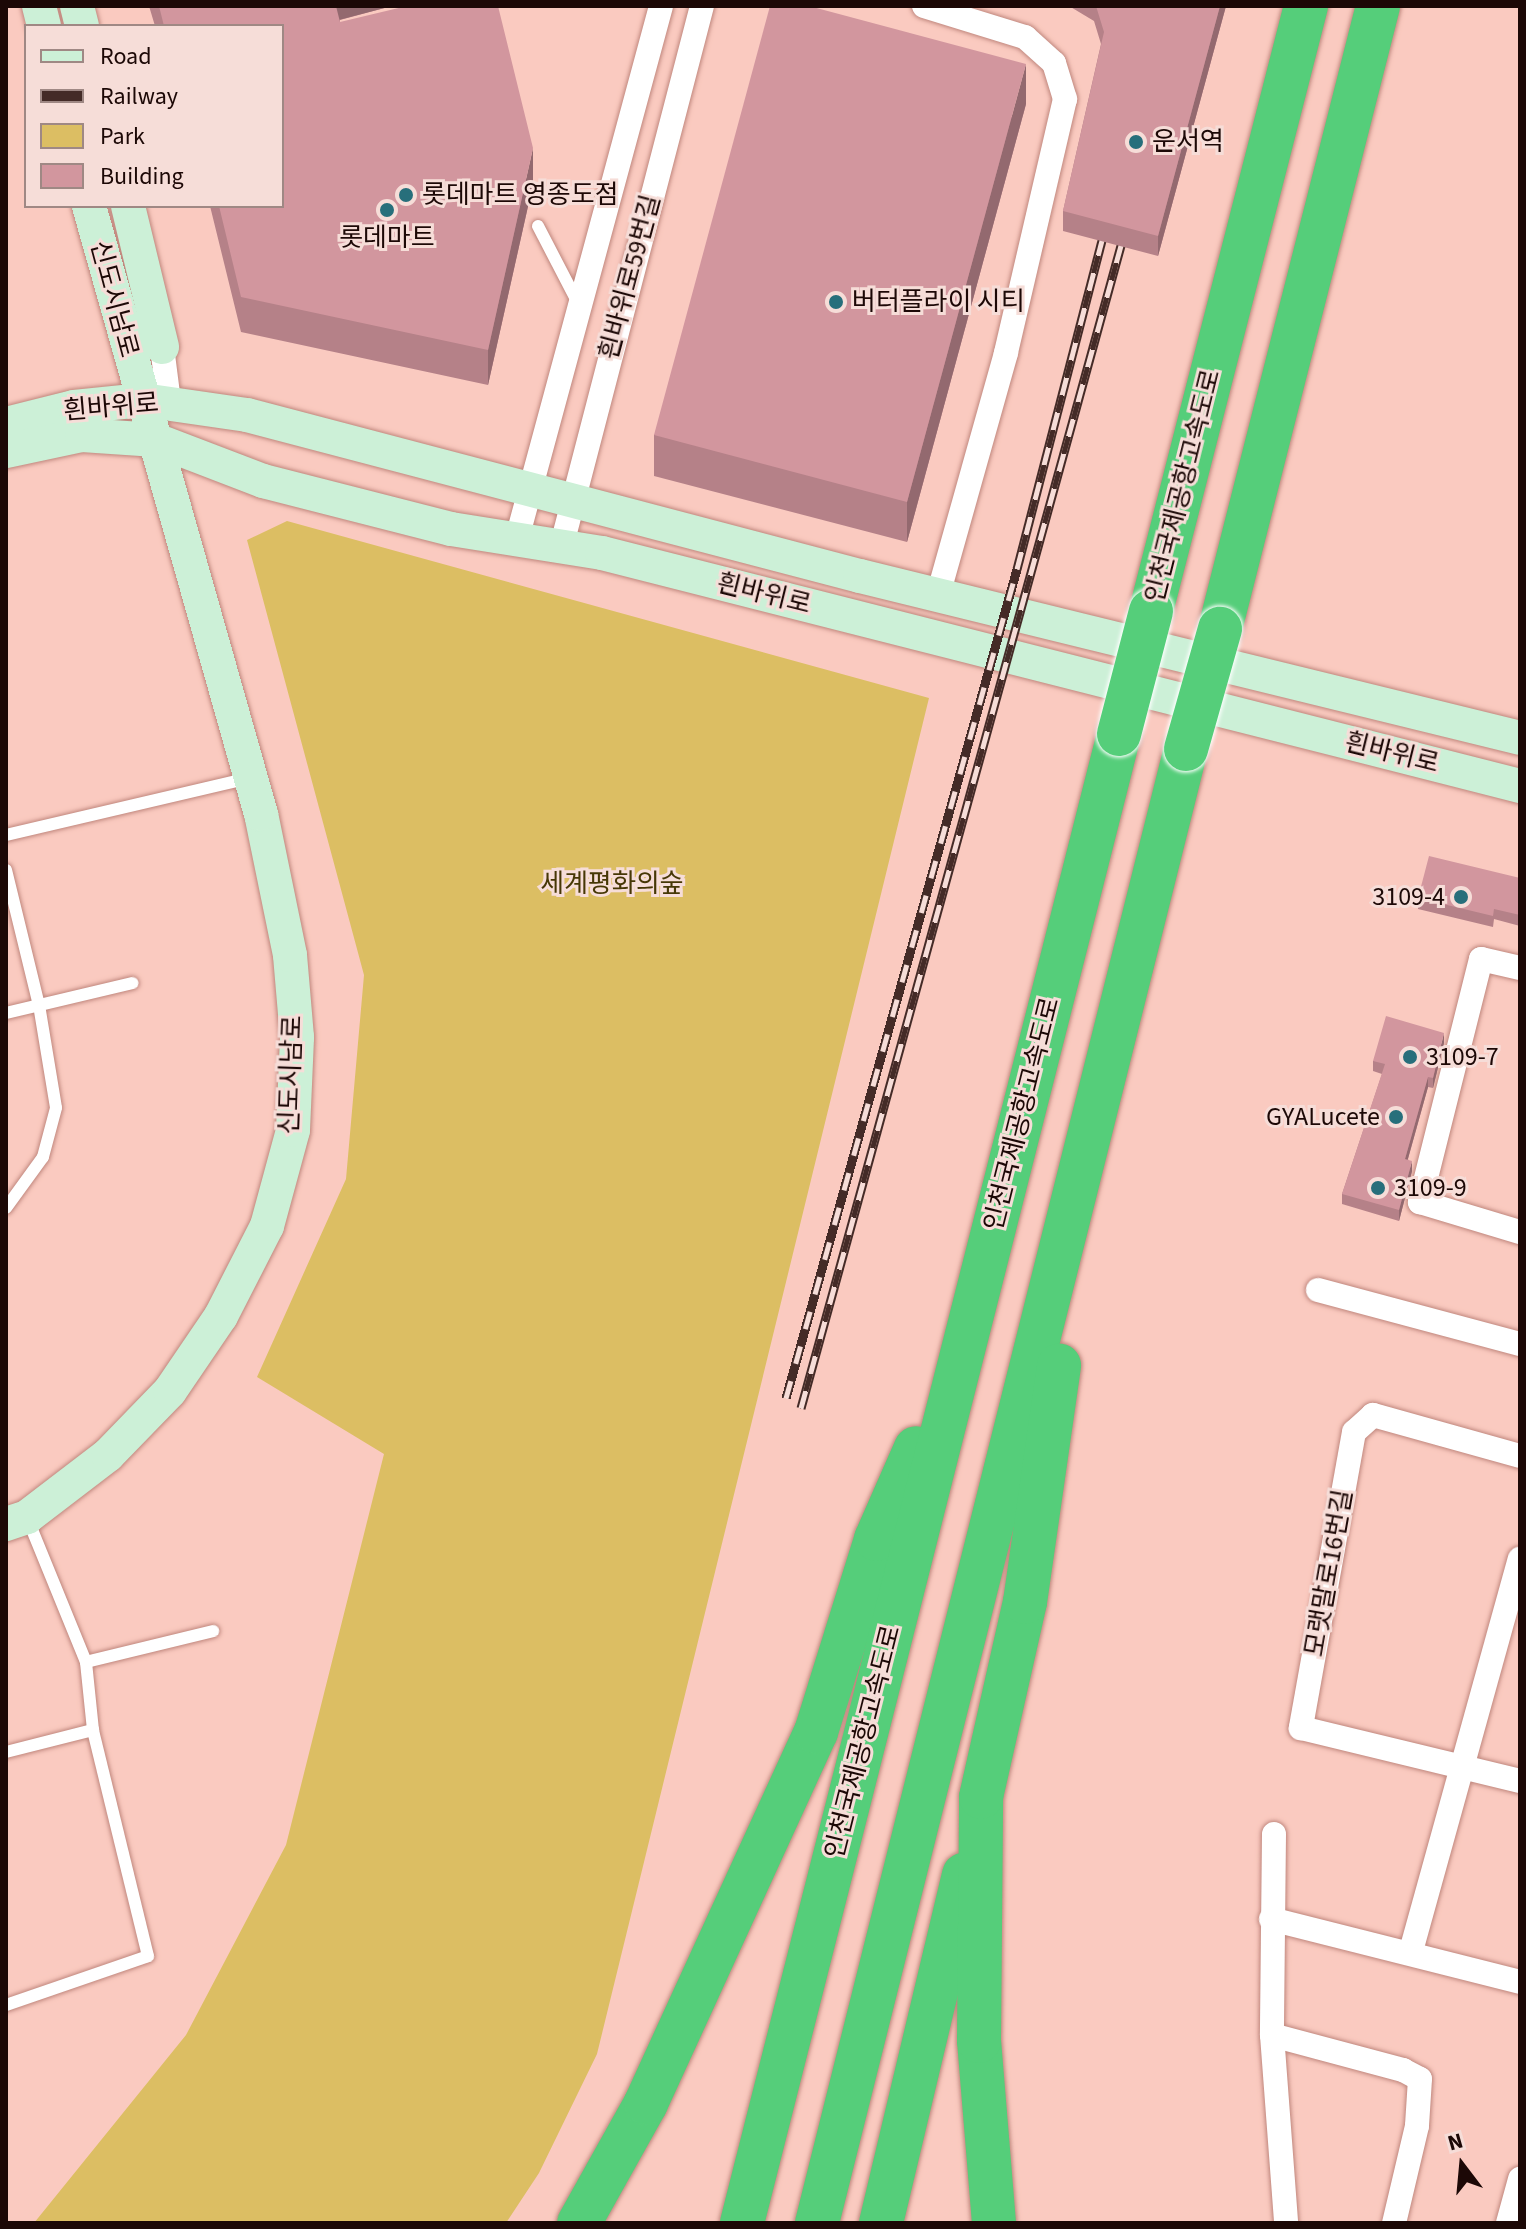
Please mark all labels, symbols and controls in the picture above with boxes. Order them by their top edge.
legend [24,24,284,208]
text: Road [100,39,152,74]
text: Railway [100,79,178,114]
text: Park [100,119,145,154]
place label: 운서역 [1152,126,1224,158]
marker: 운서역 [1127,133,1145,151]
text: Building [100,159,184,194]
place label: 롯데마트 영종도점 [422,179,619,211]
marker: 롯데마트 영종도점 [397,186,415,204]
street label: 흰바위로59번길 [593,191,667,363]
marker: 롯데마트 [378,201,396,219]
place label: 롯데마트 [339,222,435,254]
street label: 신도시남로 [83,237,145,361]
place label: 버터플라이 시티 [852,286,1025,318]
marker: 버터플라이 시티 [827,293,845,311]
street label: 인천국제공항고속도로 [1139,366,1227,606]
street label: 흰바위로 [62,387,160,427]
street label: 흰바위로 [714,567,814,621]
street label: 흰바위로 [1342,726,1442,780]
park label: 세계평화의숲 [540,868,684,900]
place label: 3109-4 [1372,881,1445,913]
marker: 3109-4 [1452,888,1470,906]
street label: 인천국제공항고속도로 [978,994,1066,1234]
street label: 신도시남로 [273,1015,309,1135]
place label: 3109-7 [1426,1041,1499,1073]
marker: 3109-7 [1401,1048,1419,1066]
place label: GYALucete [1266,1101,1380,1133]
marker: GYALucete [1387,1108,1405,1126]
place label: 3109-9 [1394,1172,1467,1204]
marker: 3109-9 [1369,1179,1387,1197]
street label: 모랫말로16번길 [1299,1487,1359,1659]
street label: 인천국제공항고속도로 [819,1622,907,1862]
north arrow [1422,2125,1502,2205]
text: N [1444,2125,1467,2159]

